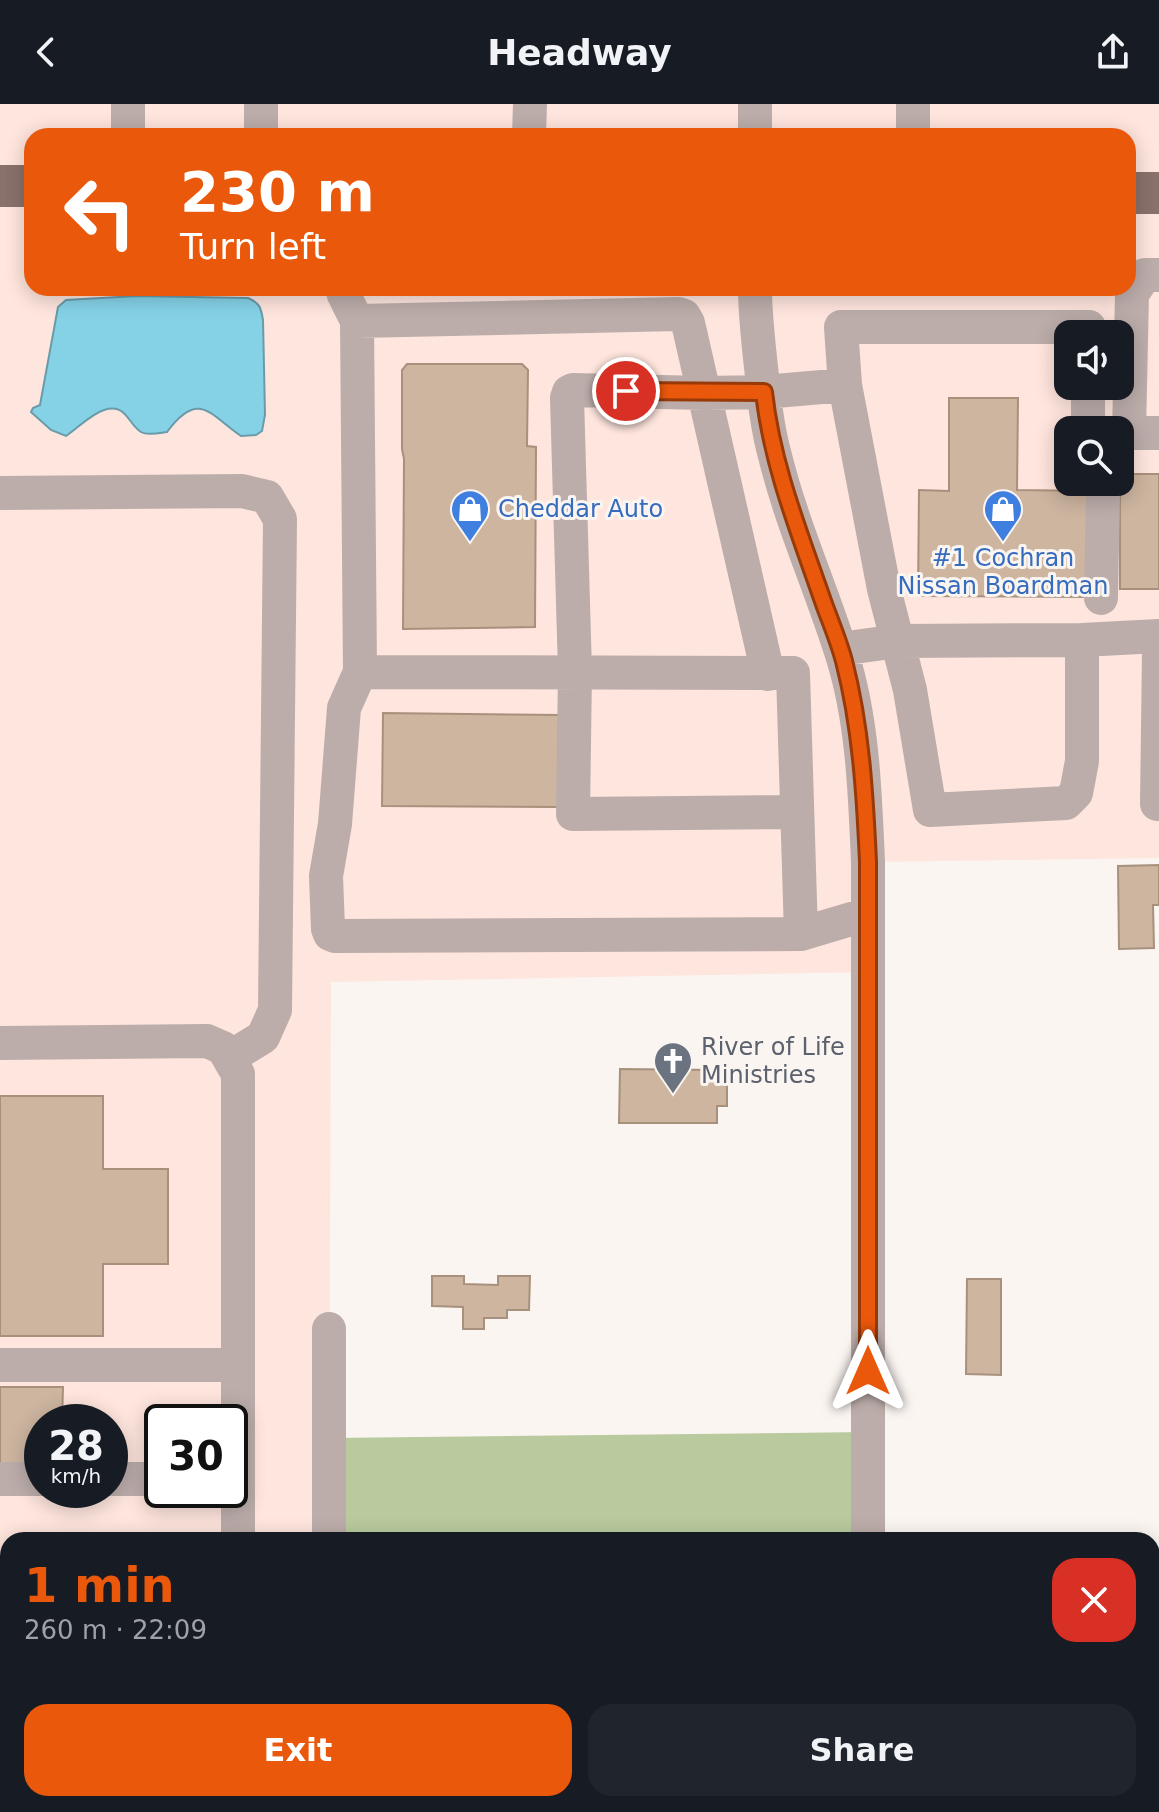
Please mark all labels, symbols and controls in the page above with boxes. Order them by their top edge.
icon: back [24,30,68,74]
icon: share [1091,30,1135,74]
text: Headway [487,32,672,73]
text: 230 m [180,159,375,224]
icon: left [48,160,152,264]
text: Turn left [180,226,326,267]
map controls [1054,320,1134,496]
button: sound [1054,320,1134,400]
pin [592,357,660,425]
icon: arrive [604,369,648,413]
button: search [1054,416,1134,496]
shop icon: Cheddar Auto [449,488,491,543]
shop icon: #1 Cochran Nissan Boardman [982,488,1024,543]
place label: Cheddar Auto [498,495,663,523]
place label: #1 Cochran Nissan Boardman [897,544,1109,600]
place label: River of Life Ministries [701,1033,845,1089]
church icon: River of Life Ministries [652,1040,694,1095]
position arrow [826,1329,910,1413]
speed limit sign: 30 [144,1404,248,1508]
text: 28 [48,1423,104,1469]
text: km/h [51,1464,101,1488]
text: 1 min [24,1557,175,1613]
button: close [1052,1558,1136,1642]
text: 260 m · 22:09 [24,1615,207,1645]
button: Exit [24,1704,572,1796]
button: Share [588,1704,1136,1796]

